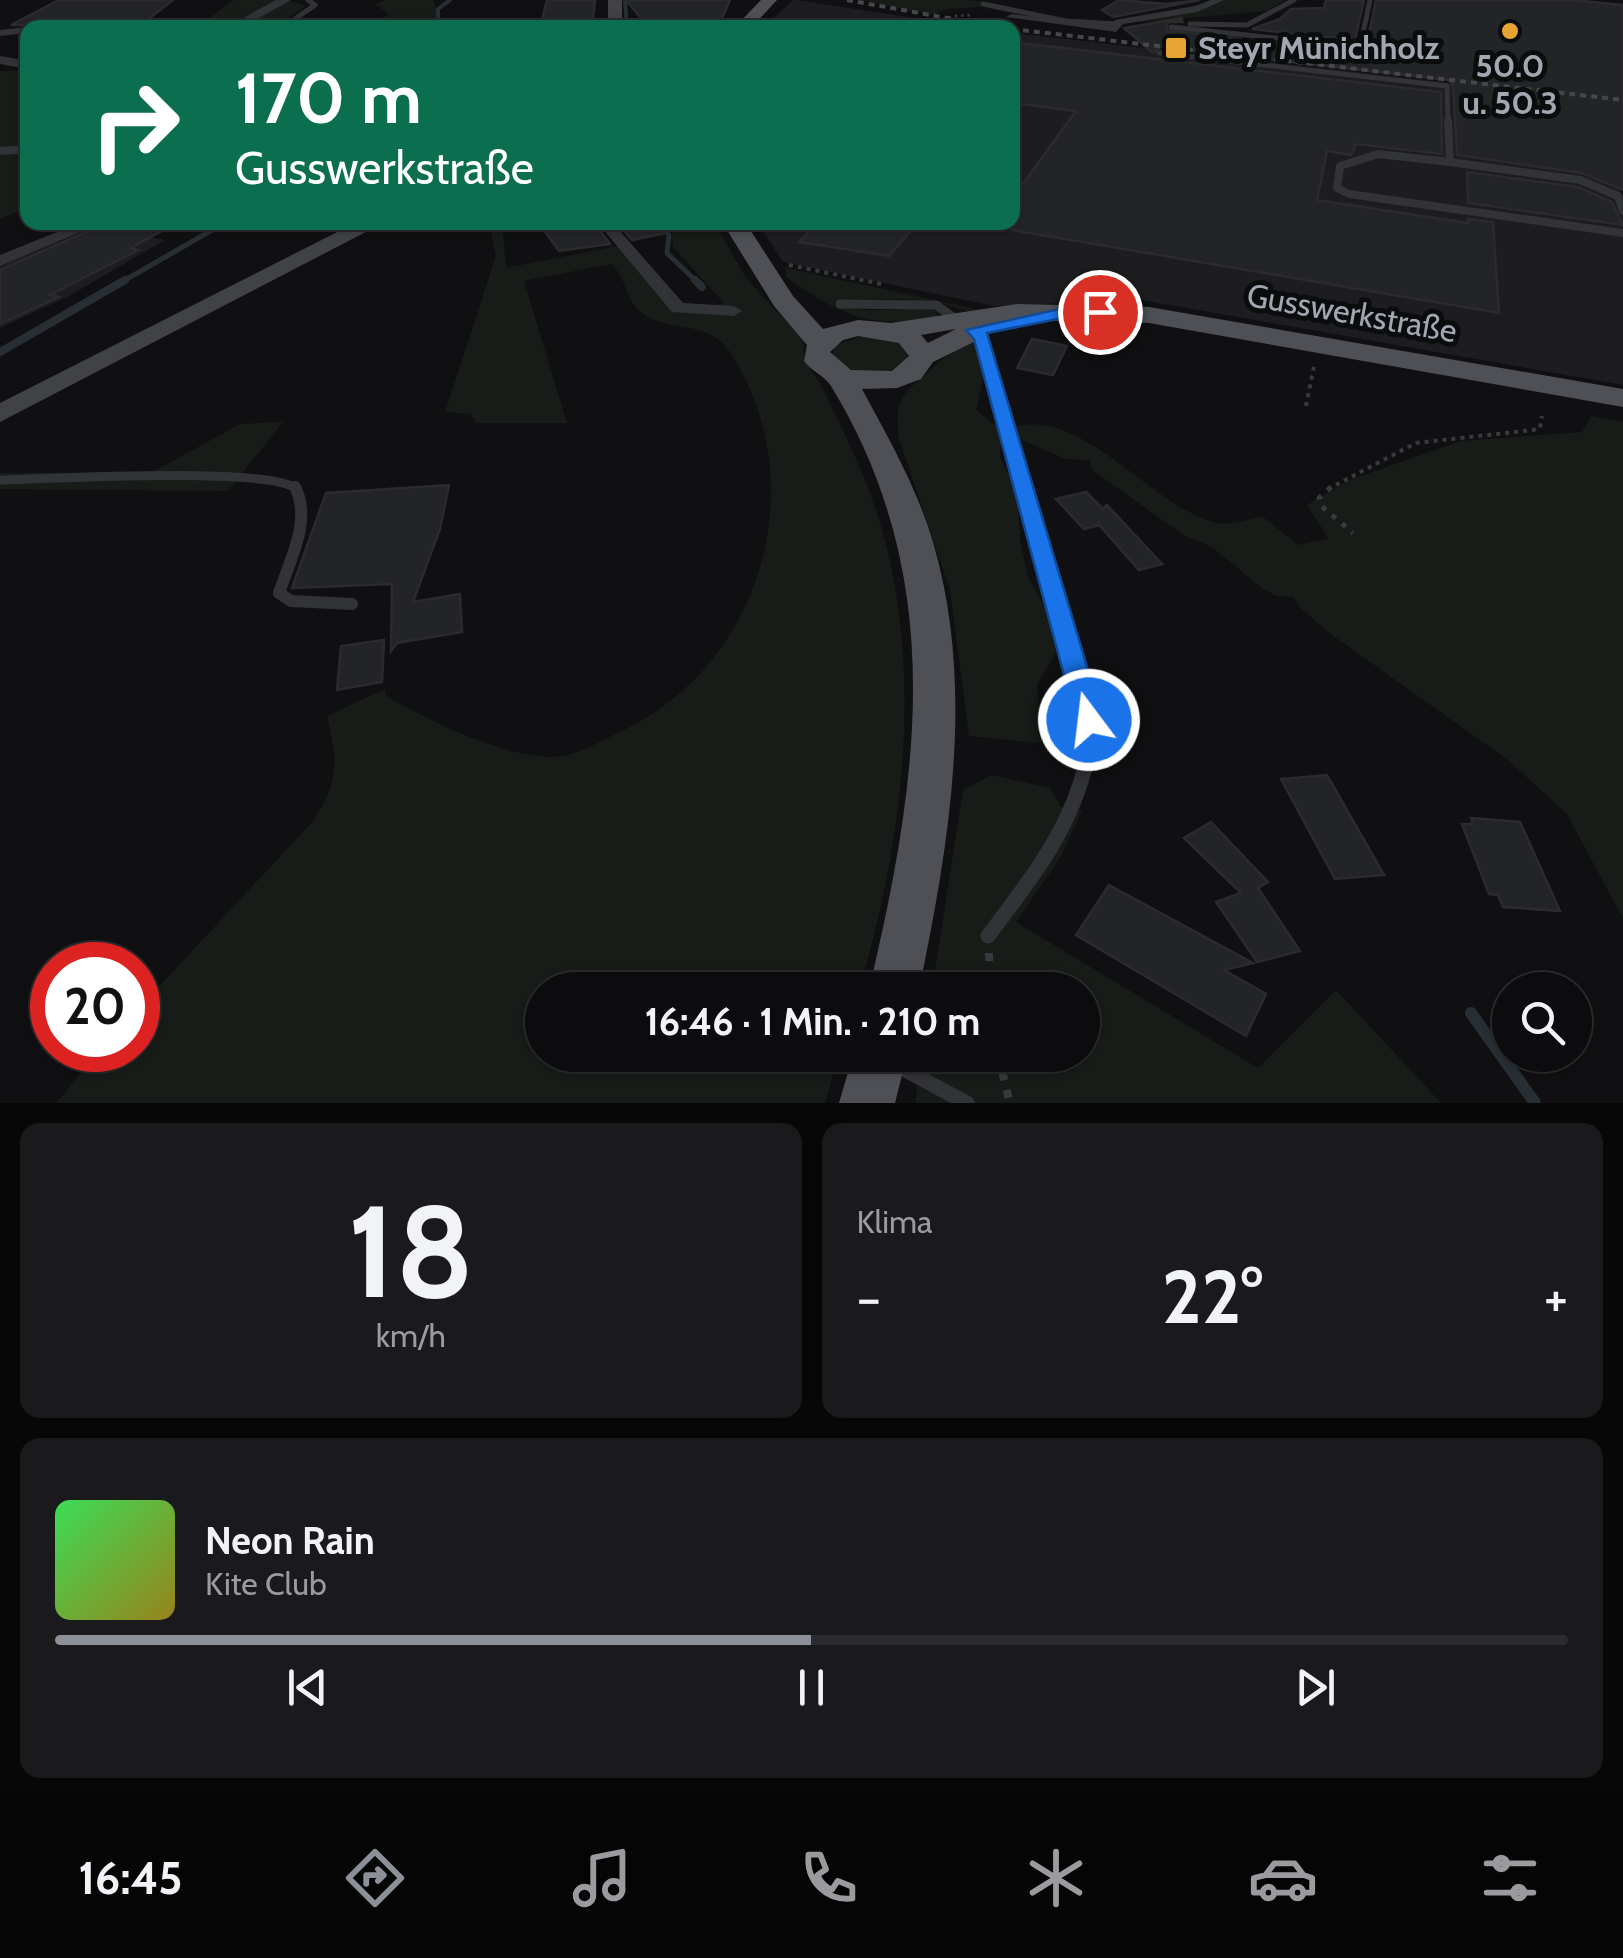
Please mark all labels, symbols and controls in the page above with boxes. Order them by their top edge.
marker: 50.0 u. 50.3 [1499,20,1521,42]
place label: Steyr Münichholz [1198,28,1439,67]
marker: Steyr Münichholz [1163,35,1189,61]
place label: 50.0 u. 50.3 [1462,46,1558,122]
text: 170 m [235,55,422,141]
icon: right [70,60,200,190]
text: Gusswerkstraße [235,141,534,195]
pin [1058,270,1143,355]
street label: Gusswerkstraße [1244,275,1460,350]
icon: arrive [1073,285,1128,340]
position arrow [1037,668,1141,772]
speed limit sign: 20 [30,942,160,1072]
map controls [1492,972,1592,1072]
button: search [1492,972,1592,1072]
text: 16:46 · 1 Min. · 210 m [645,998,980,1045]
text: 18 [348,1172,474,1330]
text: Klima [857,1202,932,1241]
text: 22° [1162,1251,1263,1342]
text: − [857,1264,881,1331]
text: + [1544,1264,1568,1331]
text: km/h [376,1316,446,1355]
text: Neon Rain [205,1517,375,1564]
text: Kite Club [205,1564,327,1603]
icon: previous [280,1660,335,1715]
icon: pause [784,1660,839,1715]
icon: next [1288,1660,1343,1715]
icon: directions [340,1843,410,1913]
icon: music [567,1843,637,1913]
icon: phone [794,1843,864,1913]
icon: climate [1021,1843,1091,1913]
icon: car [1248,1843,1318,1913]
icon: filters [1475,1843,1545,1913]
text: 16:45 [79,1851,183,1905]

